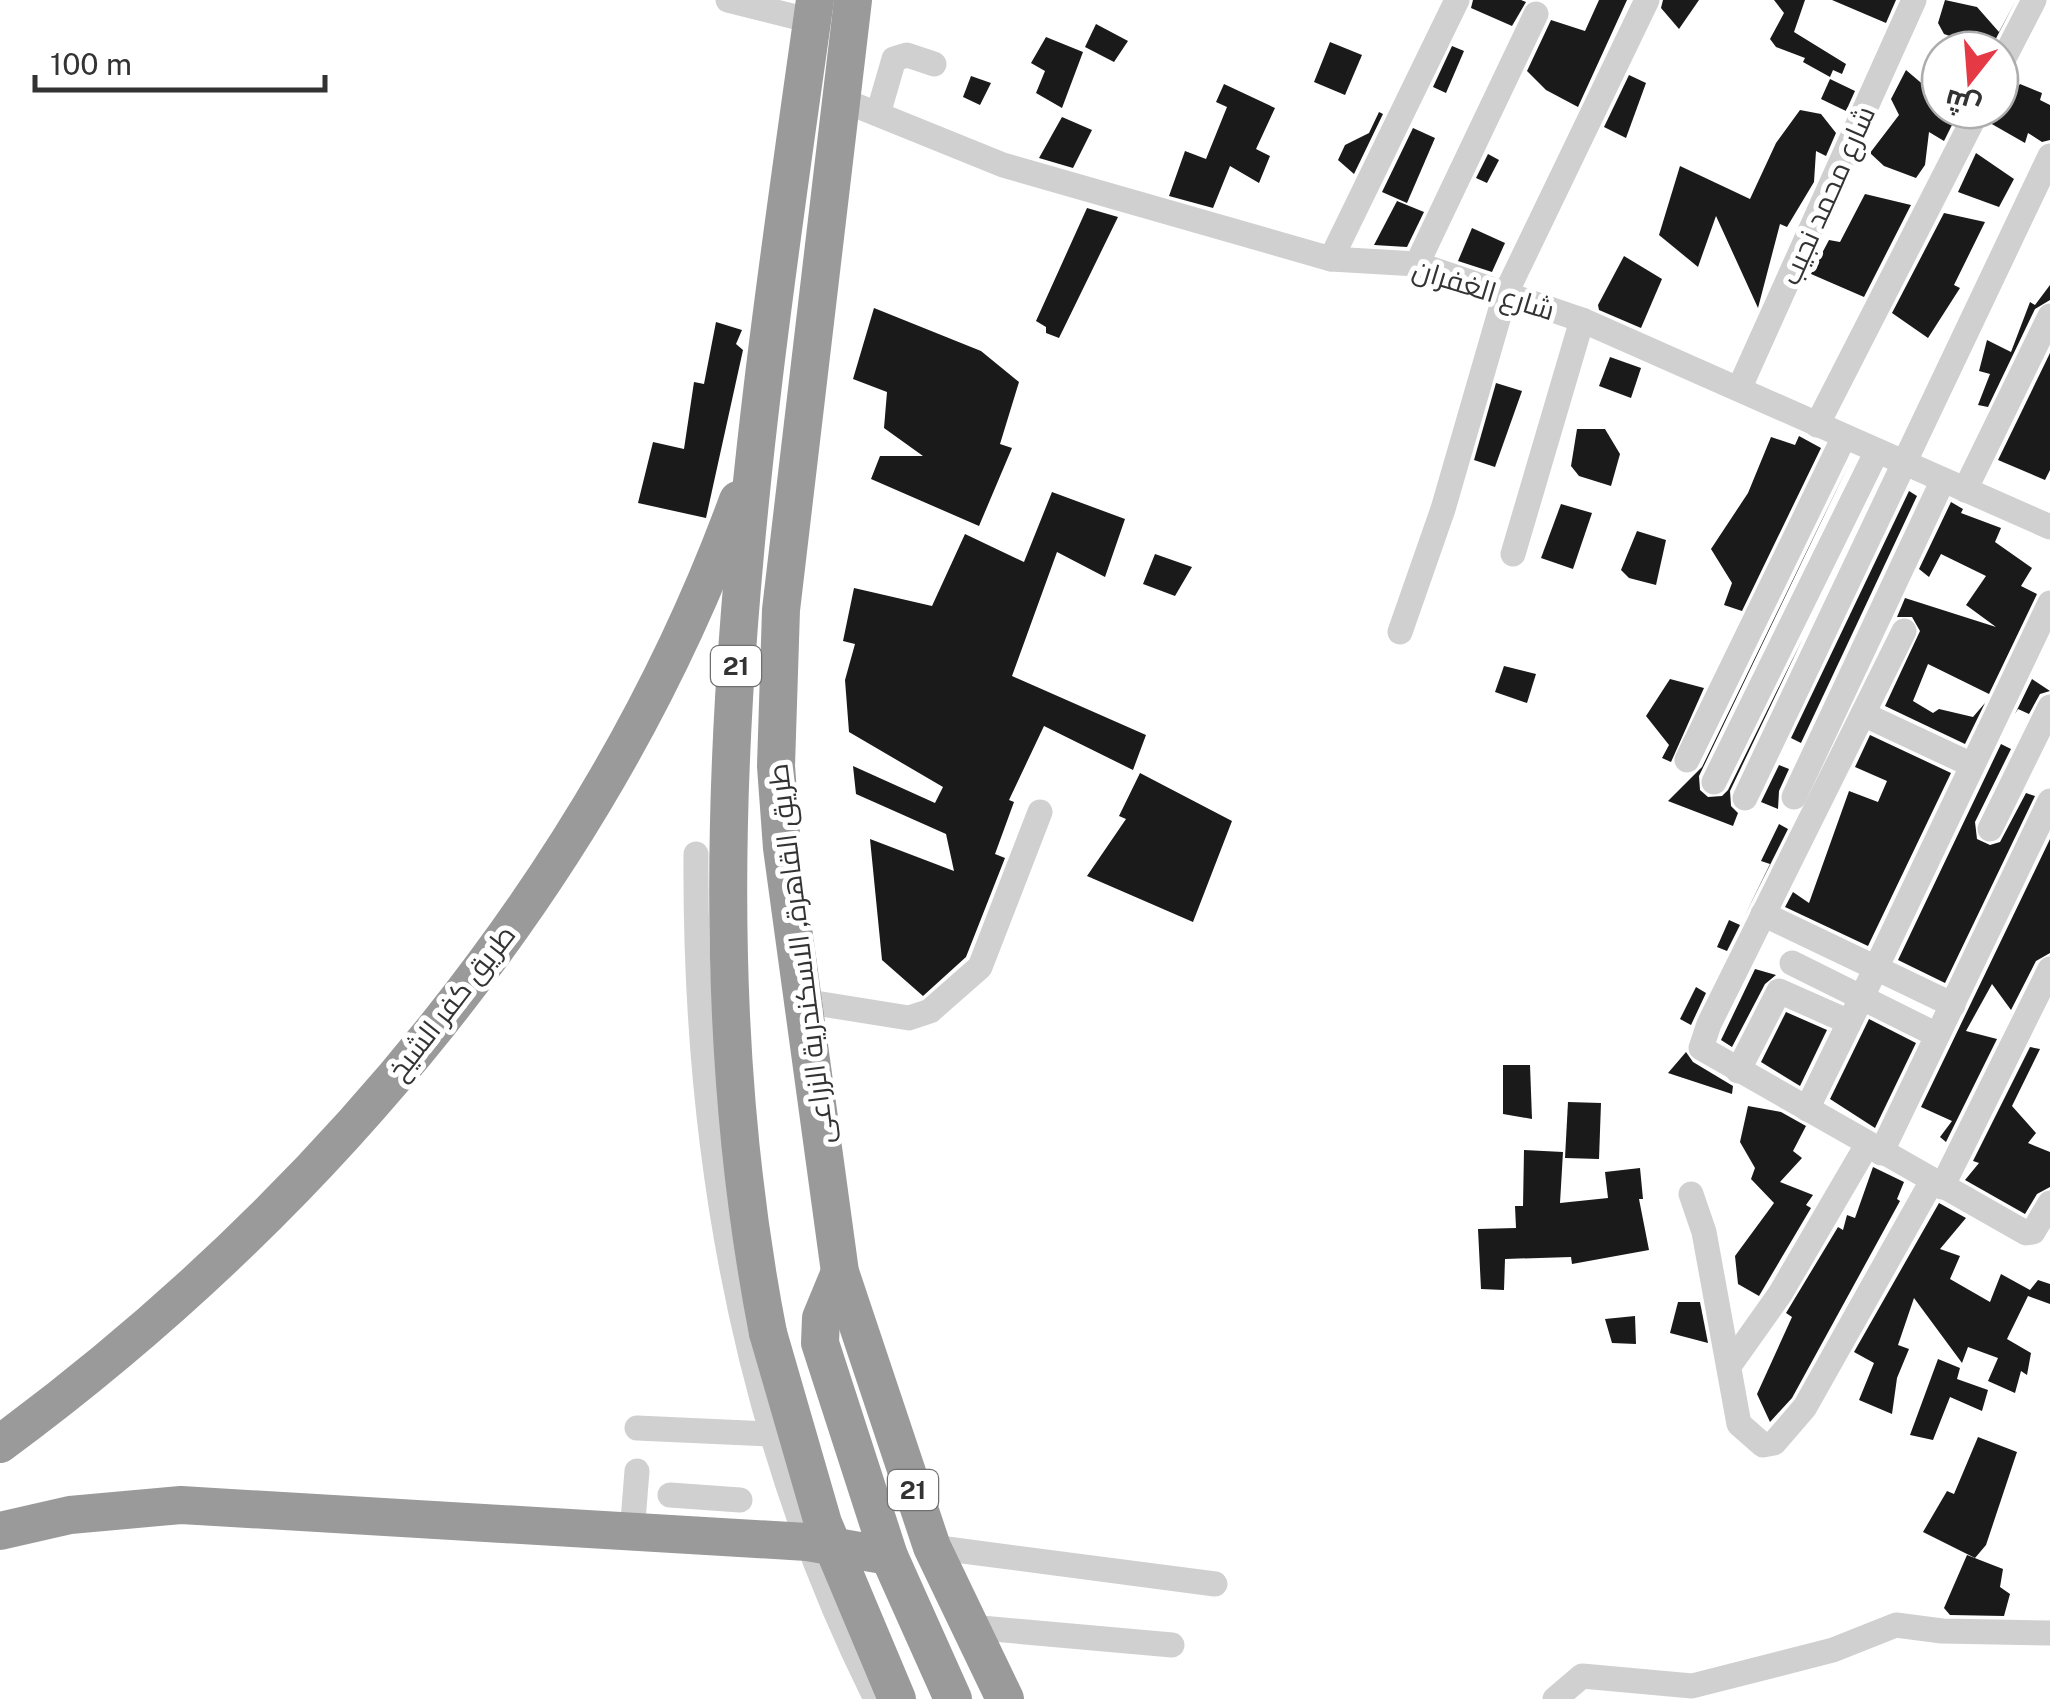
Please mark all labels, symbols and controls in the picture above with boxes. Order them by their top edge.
scale bar [35,30,325,92]
north arrow [1920,30,2020,130]
text: 100 m [50,46,132,82]
text: ش [1941,82,1985,125]
street label: شارع محمد نجيب [1773,101,1884,291]
street label: شارع الغفران [1408,252,1559,329]
road number: 21 [711,646,761,686]
street label: طريق القاهرة, الاسكندرية الزراعى [760,762,841,1146]
street label: طريق كفر الشيخ [381,918,524,1087]
road number: 21 [888,1470,938,1510]

